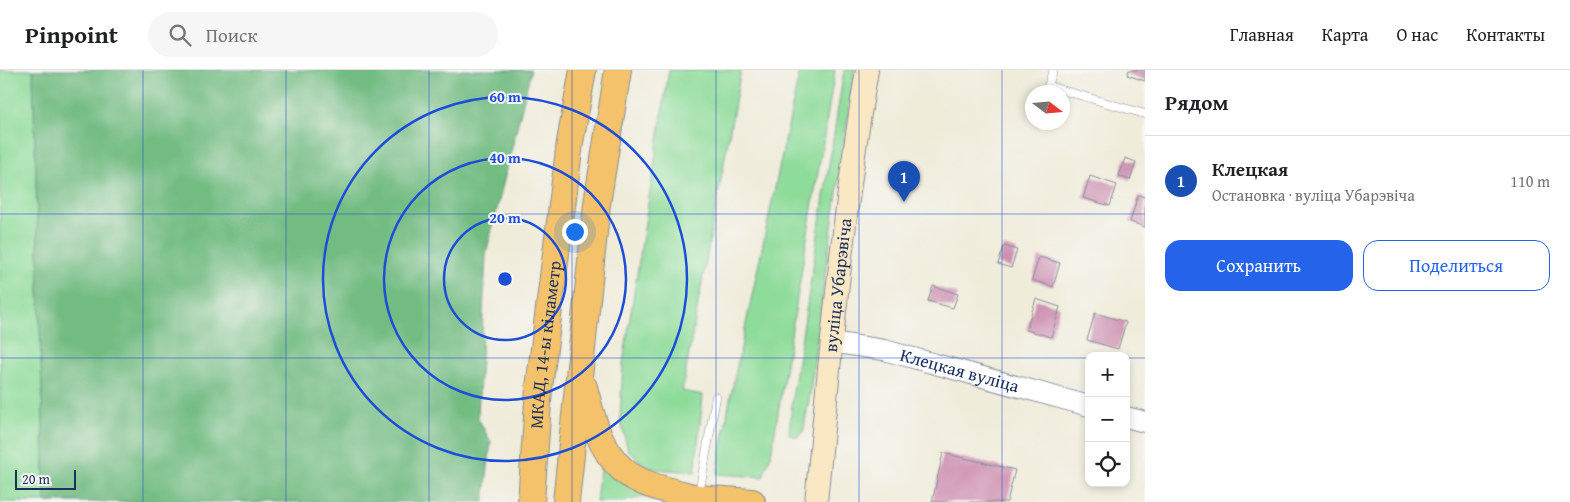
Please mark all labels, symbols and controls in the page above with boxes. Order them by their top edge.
search box [148,12,498,57]
text: Pinpoint [25,17,118,52]
icon: search [166,21,194,49]
text: Поиск [206,21,257,49]
text: Главная [1230,21,1294,48]
text: Карта [1322,21,1368,48]
text: О нас [1396,21,1438,48]
text: Контакты [1466,21,1545,48]
north arrow [1025,85,1070,130]
text: 60 m [489,86,521,107]
text: Рядом [1165,87,1228,118]
text: 40 m [489,147,521,168]
text: Клецкая [1212,155,1288,183]
pin: 1 [888,161,920,202]
text: 1 [1177,169,1185,193]
text: 110 m [1510,169,1550,193]
text: Остановка · вуліца Убарэвіча [1212,183,1415,207]
text: 20 m [489,207,521,228]
street label: вуліца Убарэвіча [817,216,859,353]
your location [562,219,588,245]
button: Сохранить [1165,240,1353,291]
button: Поделиться [1363,240,1550,291]
street label: МКАД, 14-ы кіламетр [522,259,568,429]
centre of rings [496,270,514,288]
street label: Клецкая вуліца [897,341,1023,399]
map controls [1085,352,1130,487]
button: + [1085,352,1130,397]
button: − [1085,397,1130,442]
button: locate [1085,442,1130,487]
scale bar [15,467,76,490]
text: 20 m [22,469,50,489]

